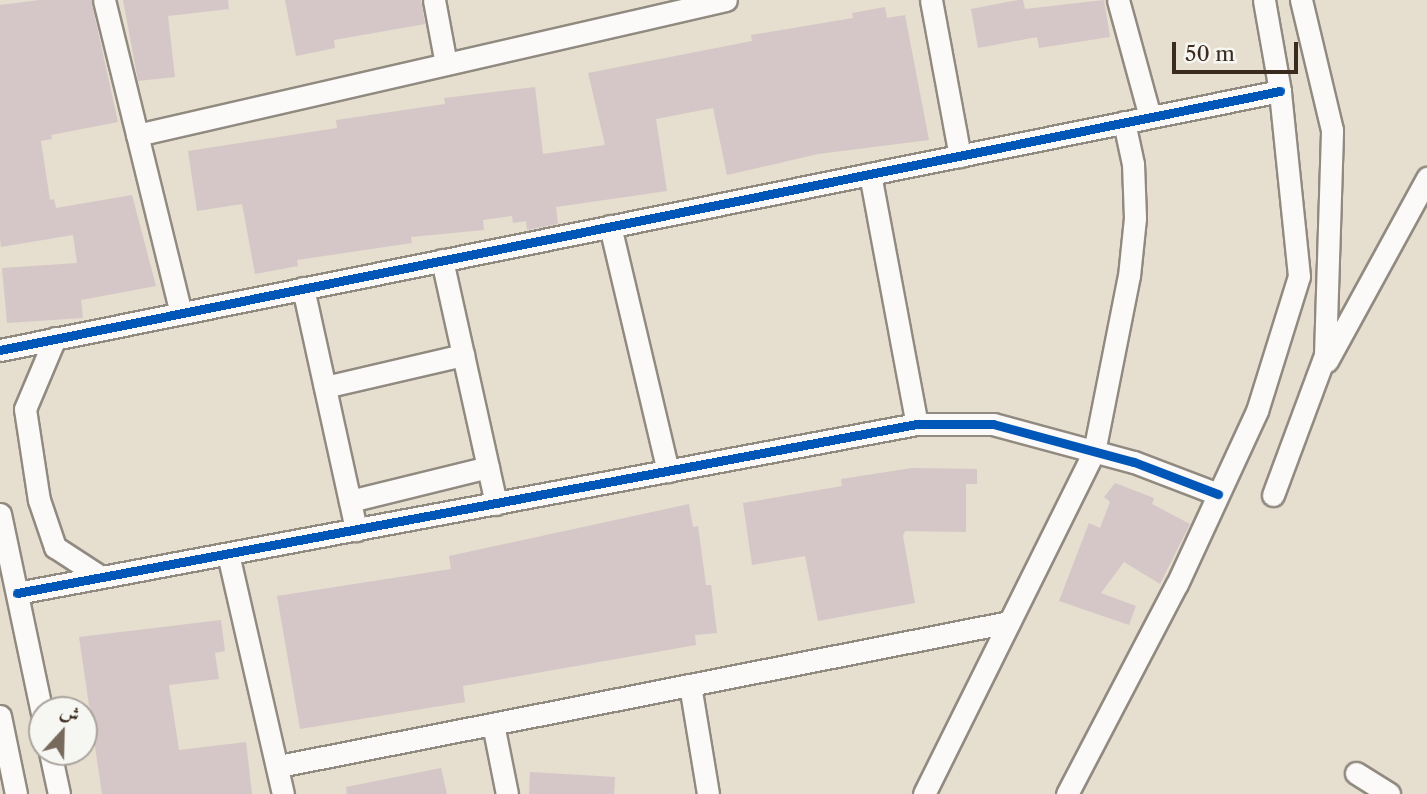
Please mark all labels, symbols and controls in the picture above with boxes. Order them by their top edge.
scale bar [1175,28,1301,72]
text: 50 m [1185,41,1235,66]
north arrow [28,696,98,766]
text: ش [57,699,83,727]

